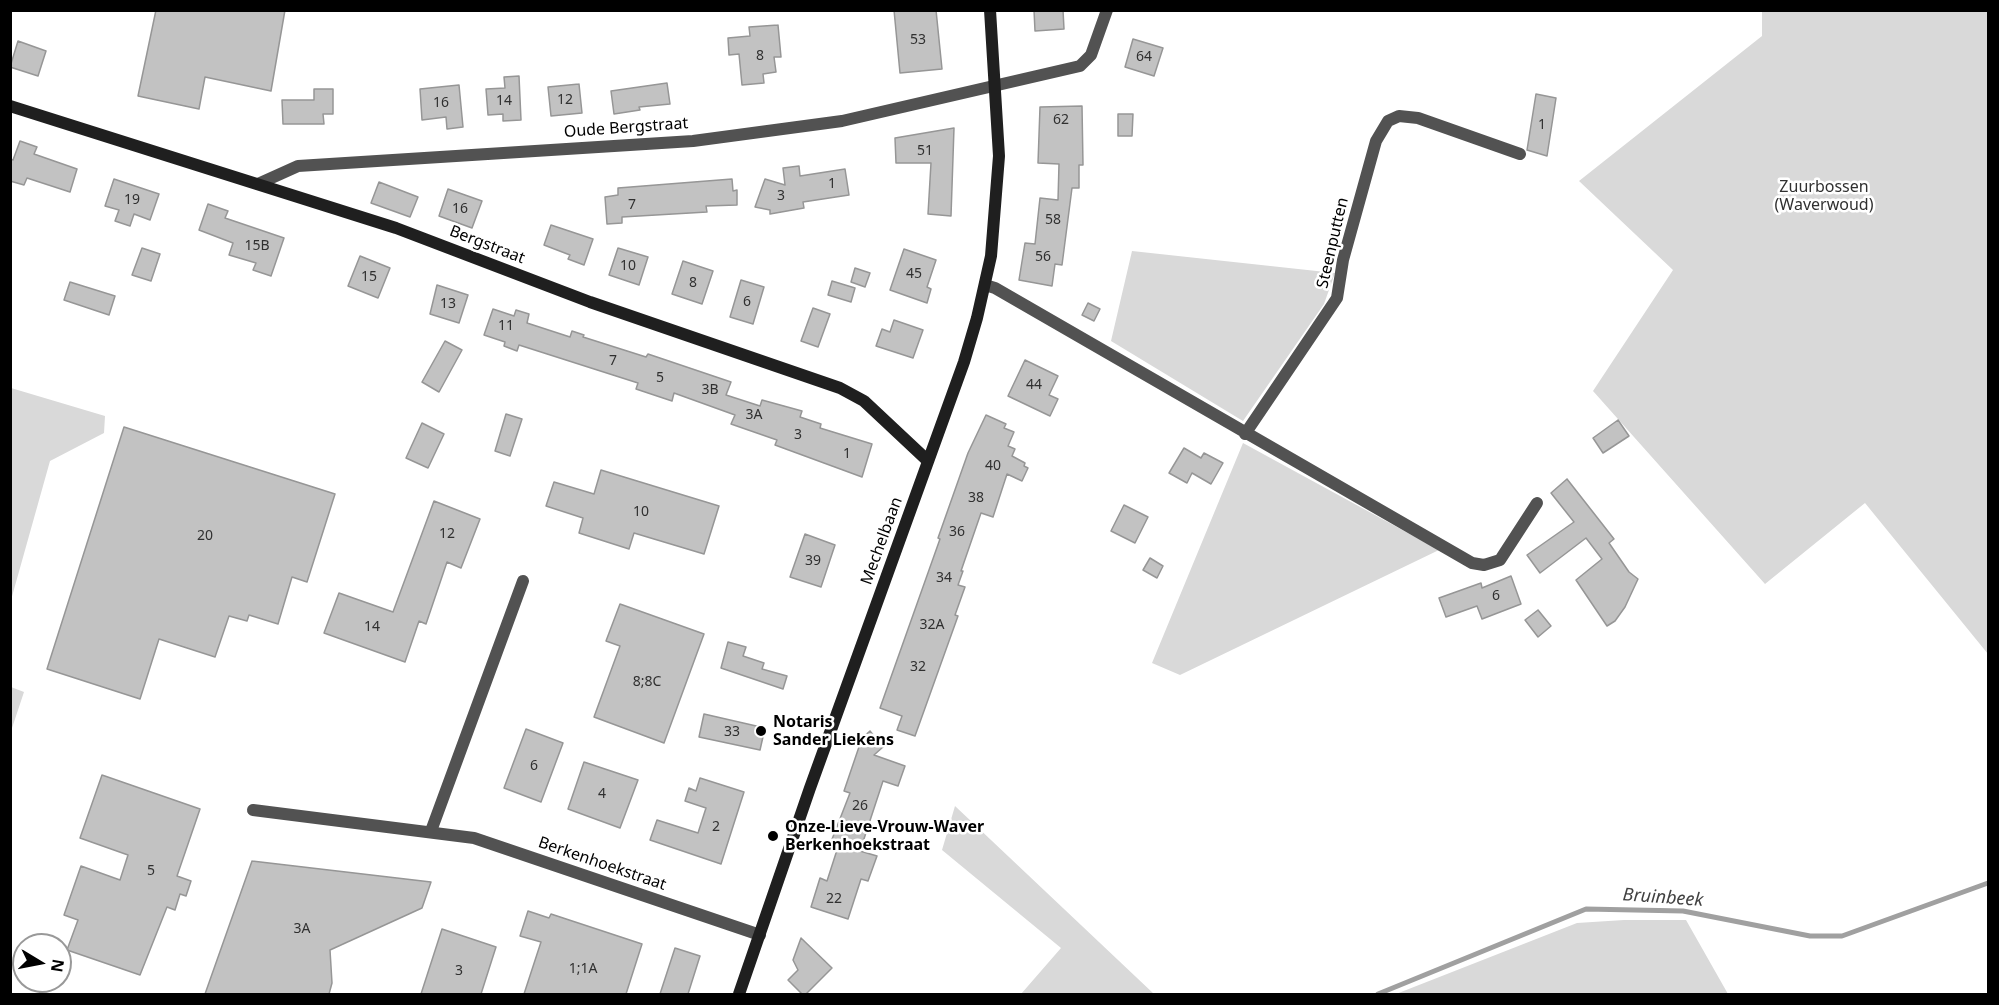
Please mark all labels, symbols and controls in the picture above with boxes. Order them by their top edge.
house number: 53 [910,32,926,48]
house number: 8 [756,48,764,64]
house number: 64 [1136,49,1152,65]
house number: 12 [557,92,573,108]
house number: 14 [496,93,512,109]
house number: 16 [433,95,449,111]
house number: 62 [1053,112,1069,128]
street label: Oude Bergstraat [563,114,689,142]
house number: 1 [1538,117,1546,133]
house number: 51 [917,143,933,159]
house number: 1 [828,176,836,192]
park label: Zuurbossen (Waverwoud) [1775,177,1873,215]
house number: 3 [777,188,785,204]
house number: 19 [124,192,140,208]
street label: Steenputten [1313,196,1353,290]
house number: 7 [628,197,636,213]
house number: 16 [452,201,468,217]
house number: 58 [1045,212,1061,228]
street label: Bergstraat [447,222,527,268]
house number: 15B [244,238,270,254]
house number: 56 [1035,249,1051,265]
house number: 10 [620,258,636,274]
house number: 45 [906,266,922,282]
house number: 15 [361,269,377,285]
house number: 8 [689,275,697,291]
house number: 6 [743,294,751,310]
house number: 13 [440,296,456,312]
house number: 11 [498,318,514,334]
house number: 7 [609,353,617,369]
house number: 5 [656,370,664,386]
house number: 44 [1026,377,1042,393]
house number: 3B [701,382,719,398]
house number: 3A [746,407,762,423]
house number: 3 [794,427,802,443]
house number: 1 [843,446,851,462]
house number: 40 [985,458,1001,474]
house number: 38 [968,490,984,506]
street label: Mechelbaan [857,495,907,587]
house number: 10 [633,504,649,520]
house number: 36 [949,524,965,540]
house number: 12 [439,526,455,542]
house number: 20 [197,528,213,544]
house number: 39 [805,553,821,569]
house number: 34 [936,570,952,586]
house number: 6 [1492,588,1500,604]
house number: 32A [920,617,944,633]
house number: 14 [364,619,380,635]
house number: 32 [910,659,926,675]
house number: 8;8C [633,674,661,690]
place label: Notaris Sander Liekens [773,712,894,750]
house number: 33 [724,724,740,740]
marker: Notaris Sander Liekens [754,724,768,738]
house number: 6 [530,758,538,774]
house number: 4 [598,786,606,802]
house number: 26 [852,798,868,814]
place label: Onze-Lieve-Vrouw-Waver Berkenhoekstraat [785,817,984,855]
house number: 2 [712,819,720,835]
marker: Onze-Lieve-Vrouw-Waver Berkenhoekstraat [766,829,780,843]
street label: Berkenhoekstraat [535,833,669,895]
house number: 5 [147,863,155,879]
water label: Bruinbeek [1622,884,1704,912]
house number: 22 [826,891,842,907]
house number: 3A [294,921,310,937]
north arrow [12,933,72,993]
text: N [46,957,70,974]
house number: 1;1A [569,961,597,977]
house number: 3 [455,963,463,979]

